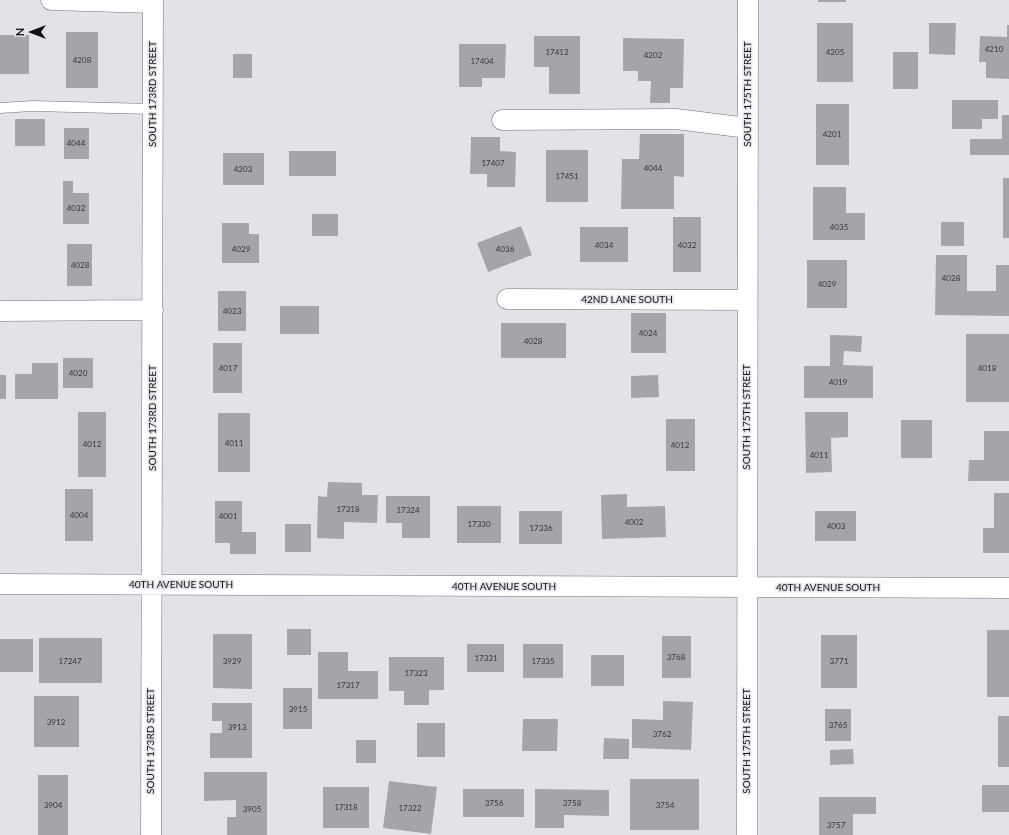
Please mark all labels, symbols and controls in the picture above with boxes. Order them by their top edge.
north arrow [12,12,52,52]
text: N [13,28,26,36]
street label: SOUTH 173RD STREET [147,41,159,147]
street label: SOUTH 175TH STREET [742,41,754,147]
house number: 4210 [985,44,1003,54]
house number: 17412 [545,47,569,57]
house number: 4205 [826,47,844,57]
house number: 4202 [644,50,662,60]
house number: 4208 [73,55,91,65]
house number: 17404 [470,56,494,66]
house number: 4201 [823,129,841,139]
house number: 4044 [67,138,85,148]
house number: 17407 [481,158,505,168]
house number: 4044 [644,163,662,173]
house number: 4203 [234,164,252,174]
house number: 17451 [555,171,579,181]
house number: 4032 [67,203,85,213]
house number: 4035 [830,222,848,232]
house number: 4034 [595,240,613,250]
house number: 4032 [678,240,696,250]
house number: 4029 [232,244,250,254]
house number: 4036 [496,244,514,254]
house number: 4028 [71,260,89,270]
house number: 4028 [942,273,960,283]
house number: 4029 [818,279,836,289]
street label: 42ND LANE SOUTH [581,294,673,306]
house number: 4023 [223,306,241,316]
house number: 4024 [639,328,657,338]
house number: 4028 [524,336,542,346]
house number: 4017 [219,363,237,373]
house number: 4018 [978,363,996,373]
street label: SOUTH 175TH STREET [741,364,753,470]
street label: SOUTH 173RD STREET [147,365,159,471]
house number: 4020 [69,368,87,378]
house number: 4019 [829,377,847,387]
house number: 4011 [225,438,243,448]
house number: 4012 [83,439,101,449]
house number: 4012 [671,440,689,450]
house number: 4011 [810,450,828,460]
house number: 17318 [336,504,360,514]
house number: 17324 [396,505,420,515]
house number: 4004 [70,510,88,520]
house number: 4001 [219,511,237,521]
house number: 4002 [625,517,643,527]
house number: 17330 [467,519,491,529]
house number: 4003 [827,521,845,531]
house number: 17336 [529,523,553,533]
street label: 40TH AVENUE SOUTH [129,579,233,591]
street label: 40TH AVENUE SOUTH [452,581,556,593]
street label: 40TH AVENUE SOUTH [776,582,880,594]
house number: 3768 [667,652,685,662]
house number: 17331 [474,653,498,663]
house number: 17247 [58,656,82,666]
house number: 3929 [223,656,241,666]
house number: 17335 [531,656,555,666]
house number: 3771 [830,656,848,666]
house number: 17323 [404,668,428,678]
house number: 17317 [336,680,360,690]
street label: SOUTH 173RD STREET [145,688,157,794]
street label: SOUTH 175TH STREET [741,688,753,794]
house number: 3915 [289,704,307,714]
house number: 3912 [47,717,65,727]
house number: 3765 [829,720,847,730]
house number: 3913 [228,722,246,732]
house number: 3762 [653,729,671,739]
house number: 3756 [485,798,503,808]
house number: 3758 [563,798,581,808]
house number: 3904 [44,800,62,810]
house number: 3754 [656,800,674,810]
house number: 17318 [334,802,358,812]
house number: 17322 [398,803,422,813]
house number: 3905 [243,804,261,814]
house number: 3757 [827,820,845,830]

